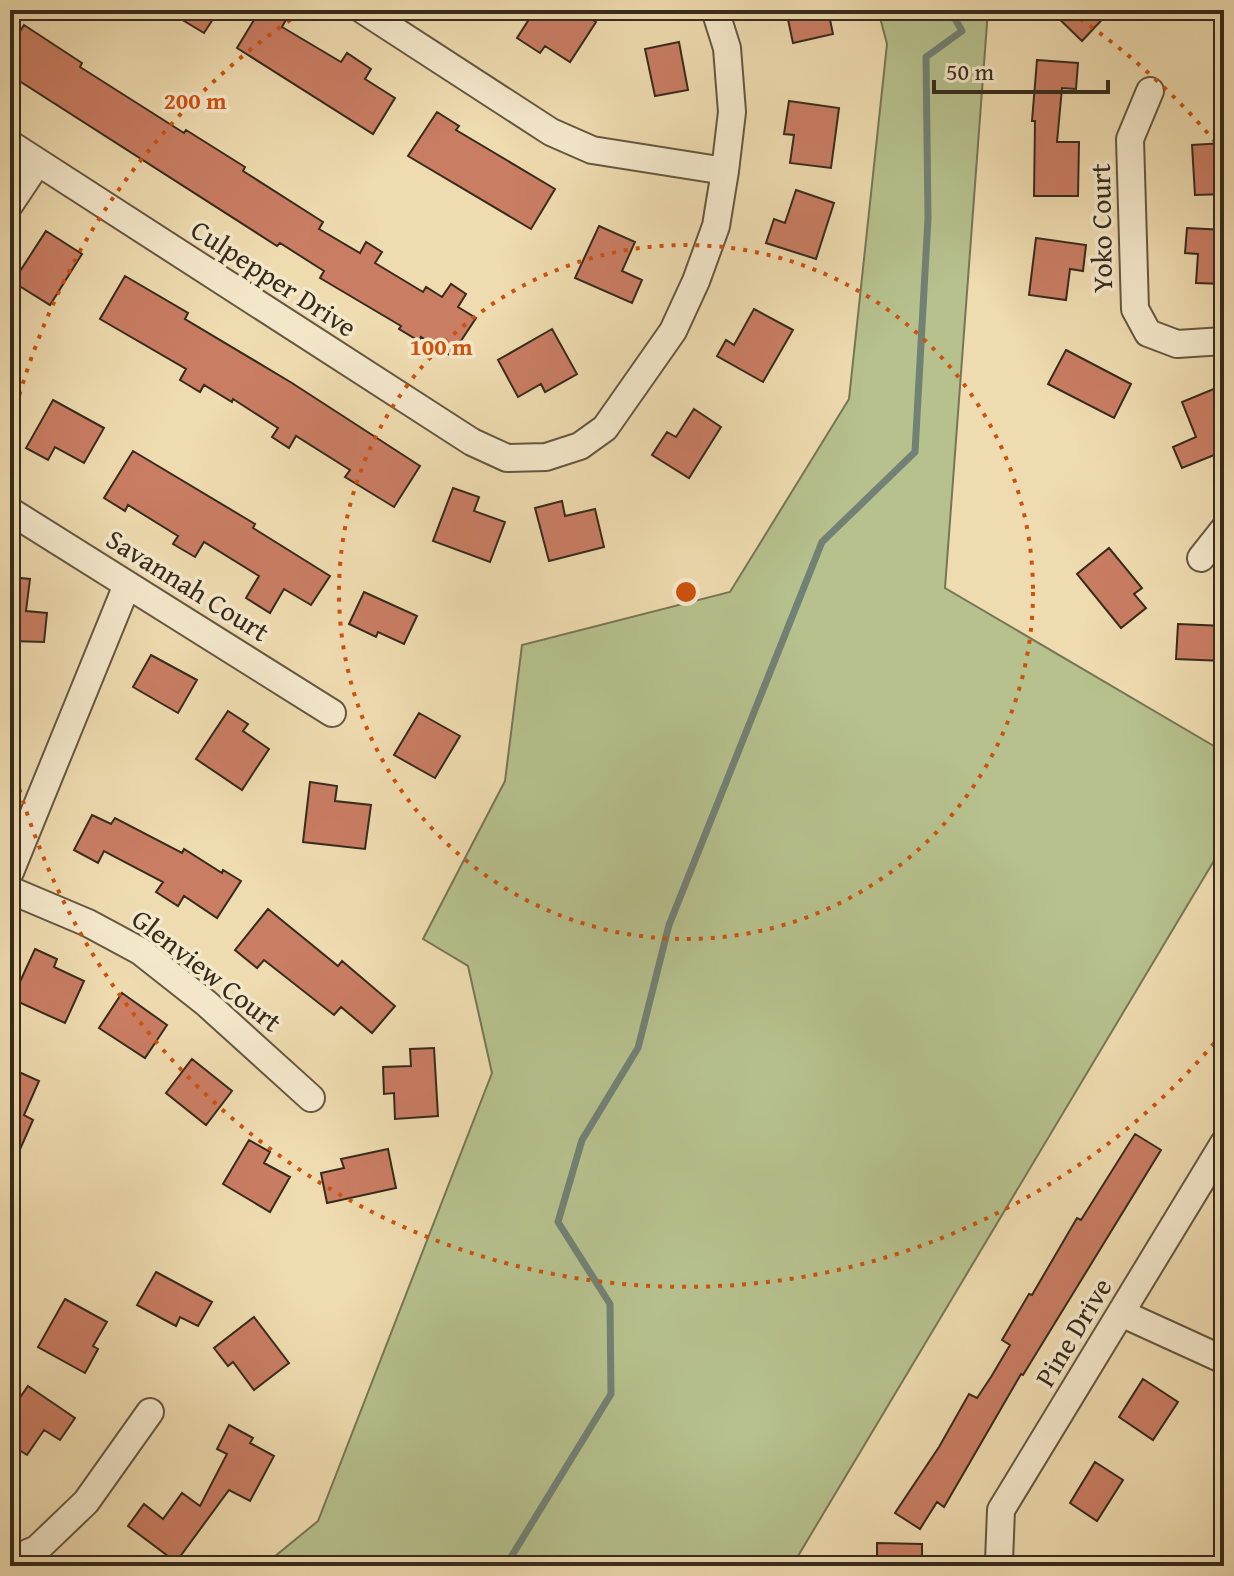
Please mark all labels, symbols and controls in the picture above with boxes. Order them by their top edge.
scale bar [934,44,1108,94]
text: 50 m [946,54,994,89]
text: 200 m [163,83,227,118]
street label: Yoko Court [1079,163,1122,293]
street label: Culpepper Drive [183,209,365,347]
text: 100 m [409,329,473,364]
street label: Savannah Court [99,518,278,651]
centre of rings [672,578,700,606]
street label: Glenview Court [124,898,291,1041]
street label: Pine Drive [1024,1269,1121,1394]

